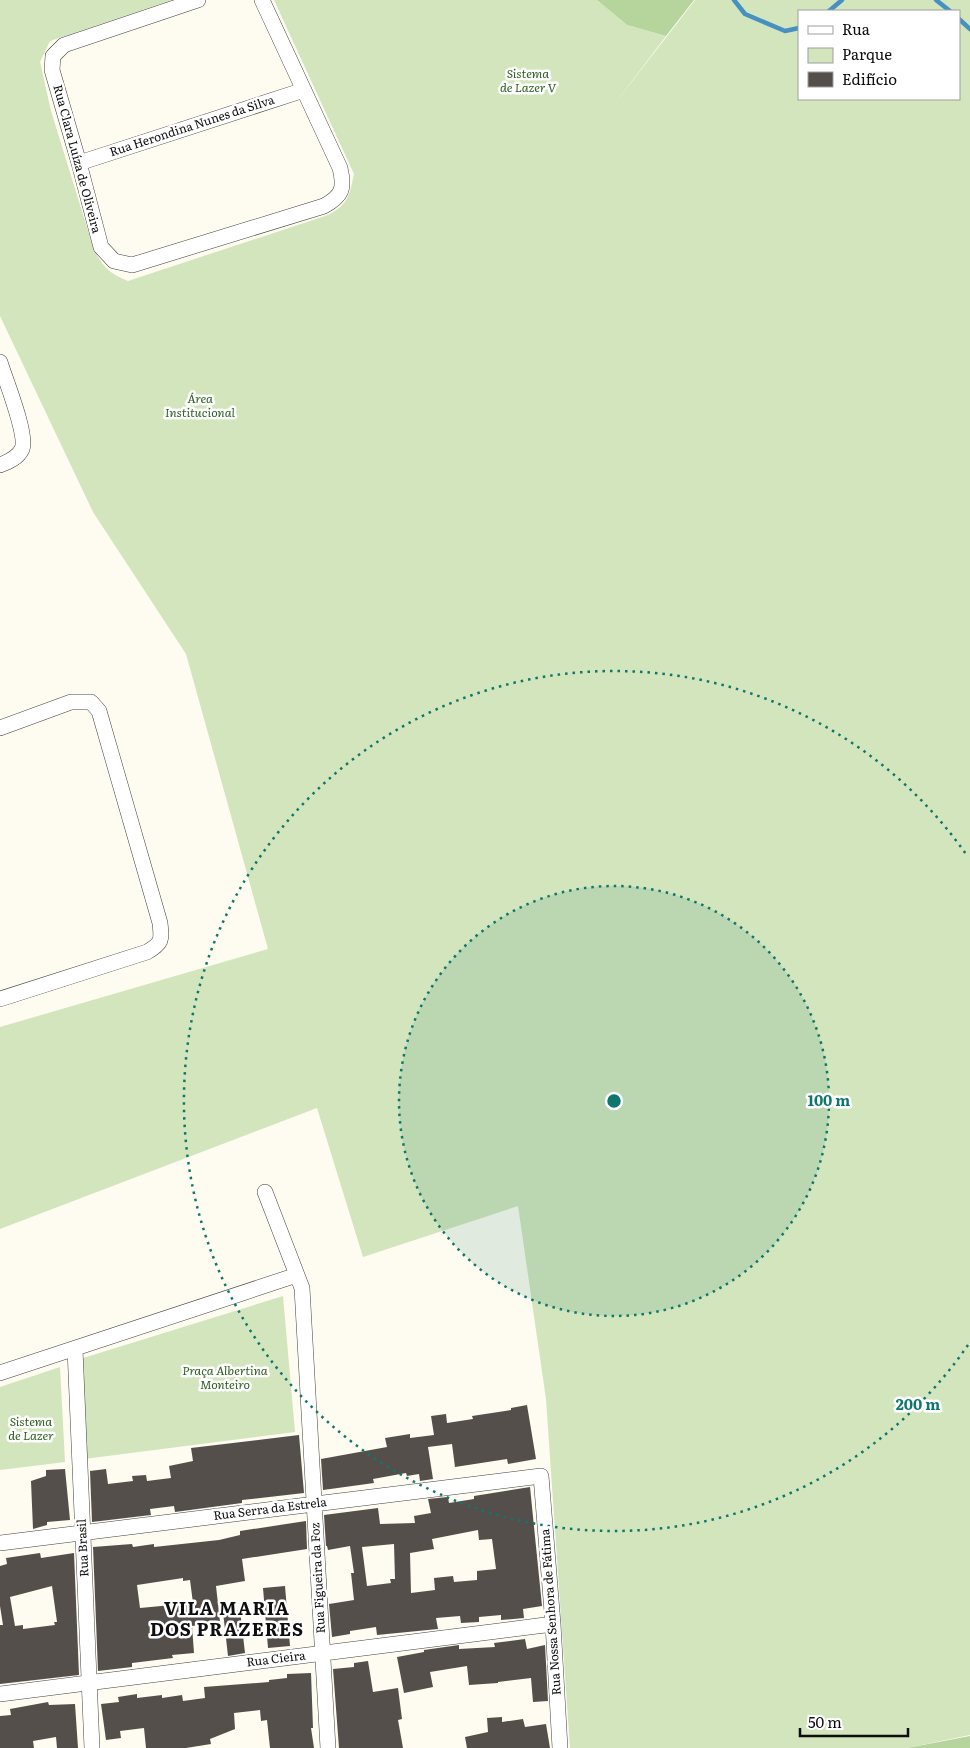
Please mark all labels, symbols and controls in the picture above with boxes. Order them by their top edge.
legend [798,10,960,100]
text: Rua [842,17,871,40]
text: Parque [842,42,892,65]
park label: Sistema de Lazer V [500,64,557,96]
text: Edifício [842,67,897,90]
street label: Rua Clara Luíza de Oliveira [49,82,107,236]
street label: Rua Herondina Nunes da Silva [107,90,277,160]
park label: Área Institucional [165,389,235,421]
text: 100 m [808,1088,850,1111]
centre of rings [605,1092,623,1110]
park label: Praça Albertina Monteiro [182,1361,268,1393]
text: 200 m [896,1392,940,1415]
park label: Sistema de Lazer [8,1412,54,1444]
street label: Rua Serra da Estrela [212,1492,328,1524]
street label: Rua Brasil [71,1519,93,1577]
street label: Rua Figueira da Foz [305,1522,329,1634]
street label: Rua Nossa Senhora de Fátima [535,1528,565,1696]
district label: VILA MARIA DOS PRAZERES [150,1594,304,1642]
street label: Rua Cieira [245,1645,307,1671]
scale bar [800,1706,908,1738]
text: 50 m [808,1710,842,1733]

